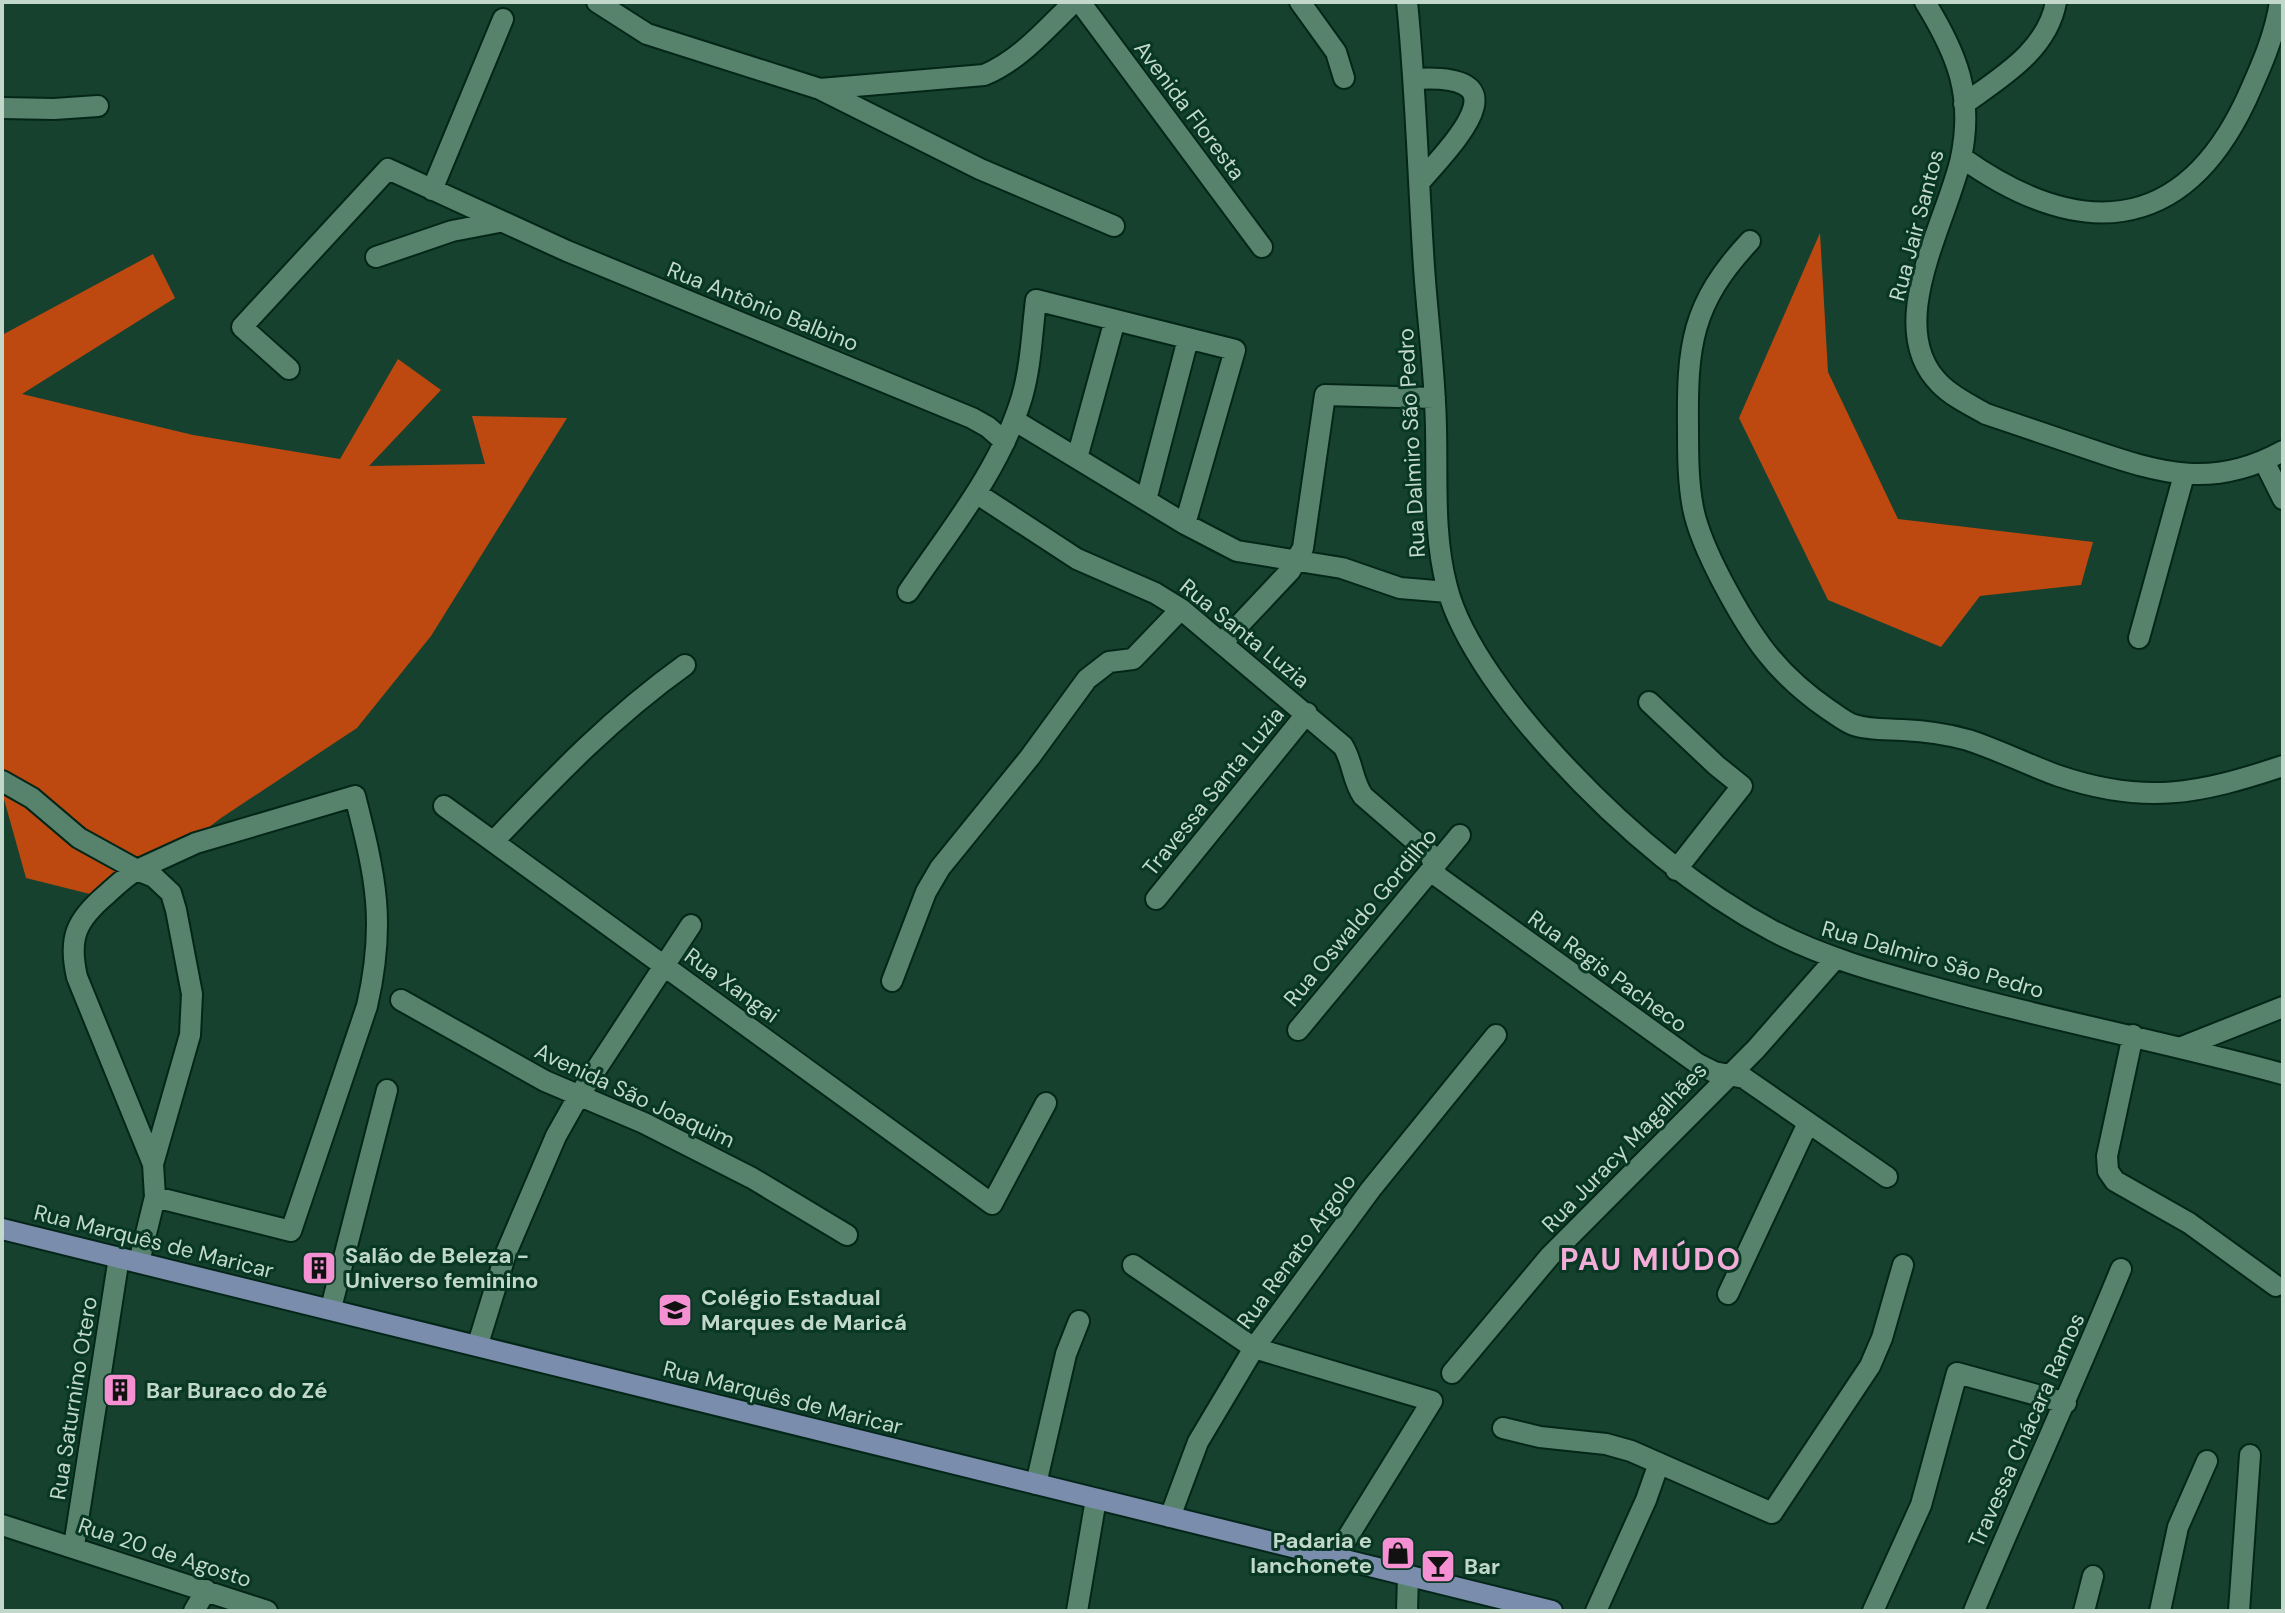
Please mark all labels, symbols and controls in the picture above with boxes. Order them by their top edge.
street label: Avenida Floresta [1128,35,1252,186]
street label: Rua Jair Santos [1882,146,1951,304]
street label: Rua Antônio Balbino [663,255,863,358]
street label: Rua Dalmiro São Pedro [1391,327,1432,558]
street label: Rua Santa Luzia [1174,572,1316,695]
street label: Travessa Santa Luzia [1136,701,1291,882]
street label: Rua Oswaldo Gordilho [1277,822,1444,1013]
street label: Rua Regis Pacheco [1522,904,1693,1039]
street label: Rua Dalmiro São Pedro [1818,914,2047,1005]
street label: Rua Xangai [679,941,785,1030]
street label: Avenida São Joaquim [530,1036,739,1155]
street label: Rua Juracy Magalhães [1536,1056,1713,1239]
street label: Rua Renato Argolo [1230,1168,1363,1335]
street label: Rua Marquês de Maricar [31,1198,277,1285]
district label: PAU MIÚDO [1560,1240,1742,1279]
place label: Salão de Beleza - Universo feminino [345,1241,538,1295]
building icon: Salão de Beleza - Universo feminino [300,1249,338,1287]
place label: Colégio Estadual Marques de Maricá [701,1283,907,1337]
school or university icon: Colégio Estadual Marques de Maricá [656,1291,694,1329]
street label: Rua Saturnino Otero [43,1294,104,1502]
street label: Travessa Chácara Ramos [1962,1308,2091,1552]
street label: Rua Marquês de Maricar [660,1354,906,1441]
building icon: Bar Buraco do Zé [101,1371,139,1409]
place label: Bar Buraco do Zé [146,1376,327,1405]
street label: Rua 20 de Agosto [75,1511,255,1594]
place label: Padaria e lanchonete [1250,1526,1372,1580]
shop icon: Padaria e lanchonete [1379,1534,1417,1572]
bar icon: Bar [1419,1547,1457,1585]
place label: Bar [1464,1552,1500,1581]

